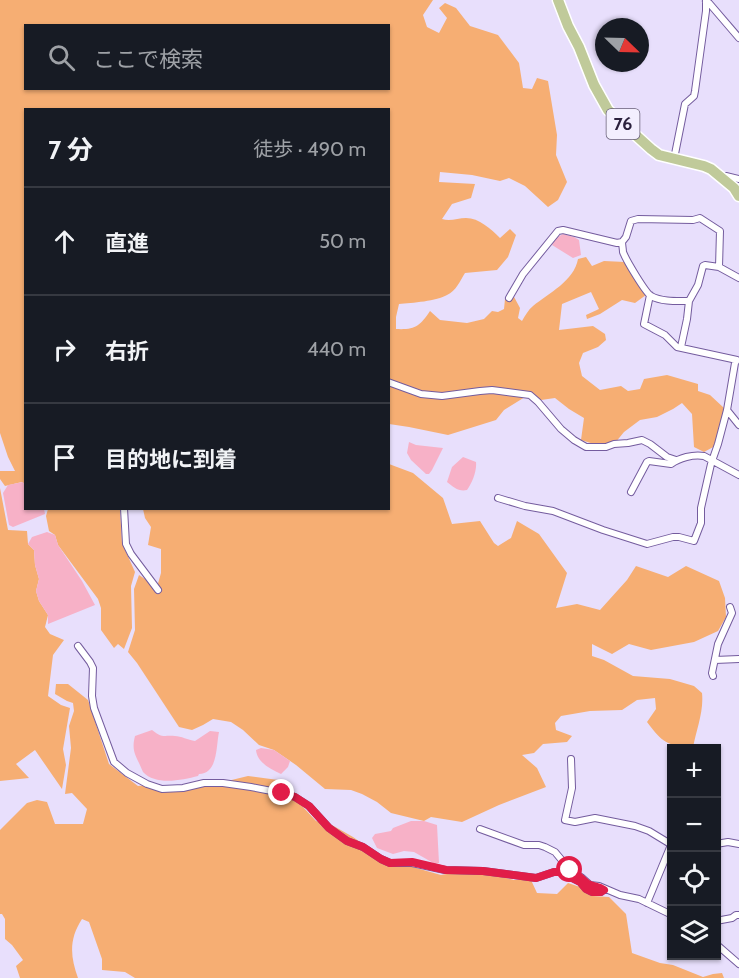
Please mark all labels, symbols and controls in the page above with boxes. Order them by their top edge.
north arrow [595,18,649,72]
search box [24,24,390,90]
icon: search [45,41,78,74]
text: ここで検索 [93,46,203,73]
road number: 76 [606,109,640,139]
text: 7 分 [48,134,93,166]
text: 徒歩 · 490 m [253,137,366,161]
icon: ahead [48,225,81,258]
text: 50 m [319,229,366,253]
text: 直進 [105,230,149,257]
icon: right [48,333,81,366]
text: 440 m [307,337,366,361]
text: 右折 [105,338,149,365]
icon: arrive [48,441,81,474]
text: 目的地に到着 [105,446,237,473]
map controls [667,744,721,960]
button: + [667,744,721,798]
route end [268,779,294,805]
button: − [667,798,721,852]
button: locate [667,852,721,906]
route start [556,856,582,882]
button: layers [667,906,721,960]

